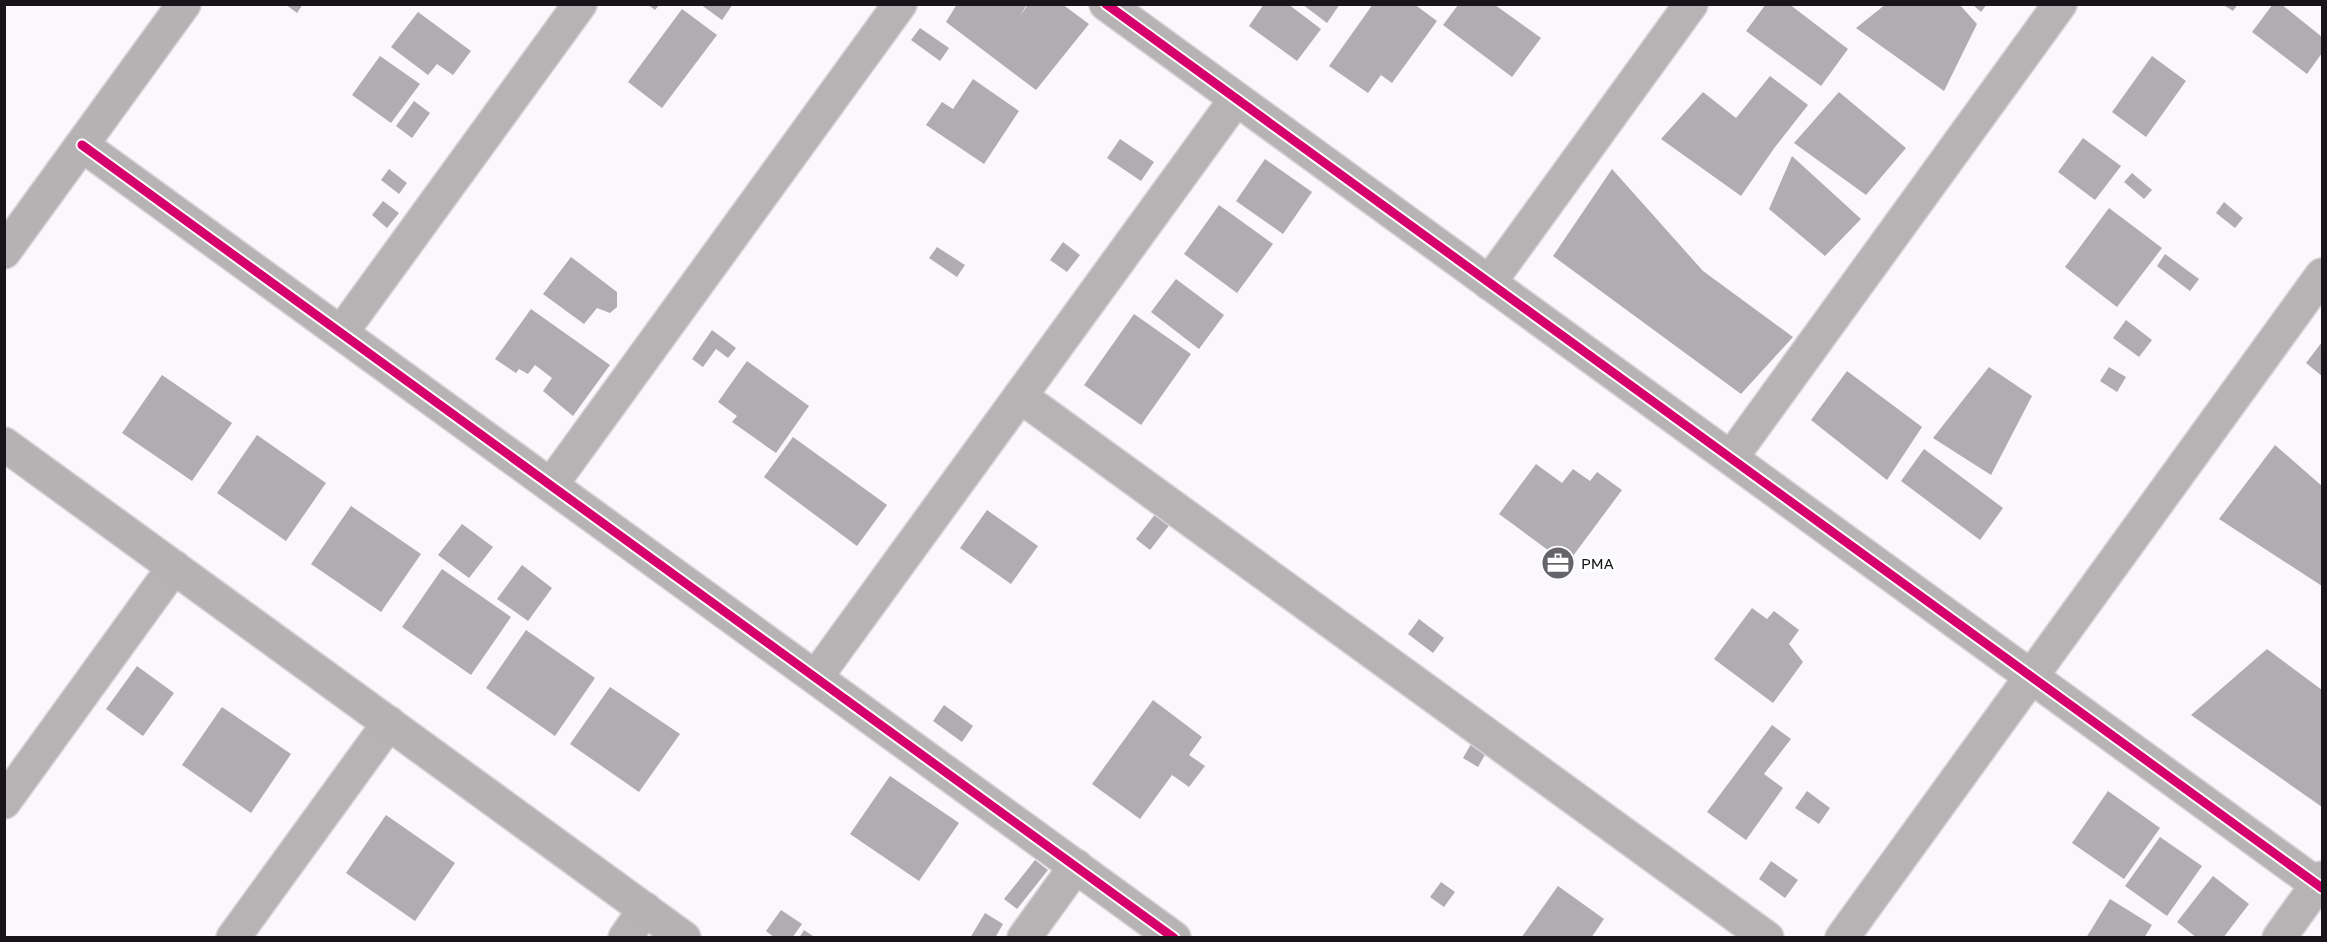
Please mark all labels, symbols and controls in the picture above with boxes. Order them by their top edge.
office icon: PMA [1540,545,1576,581]
place label: PMA [1581,554,1614,572]

